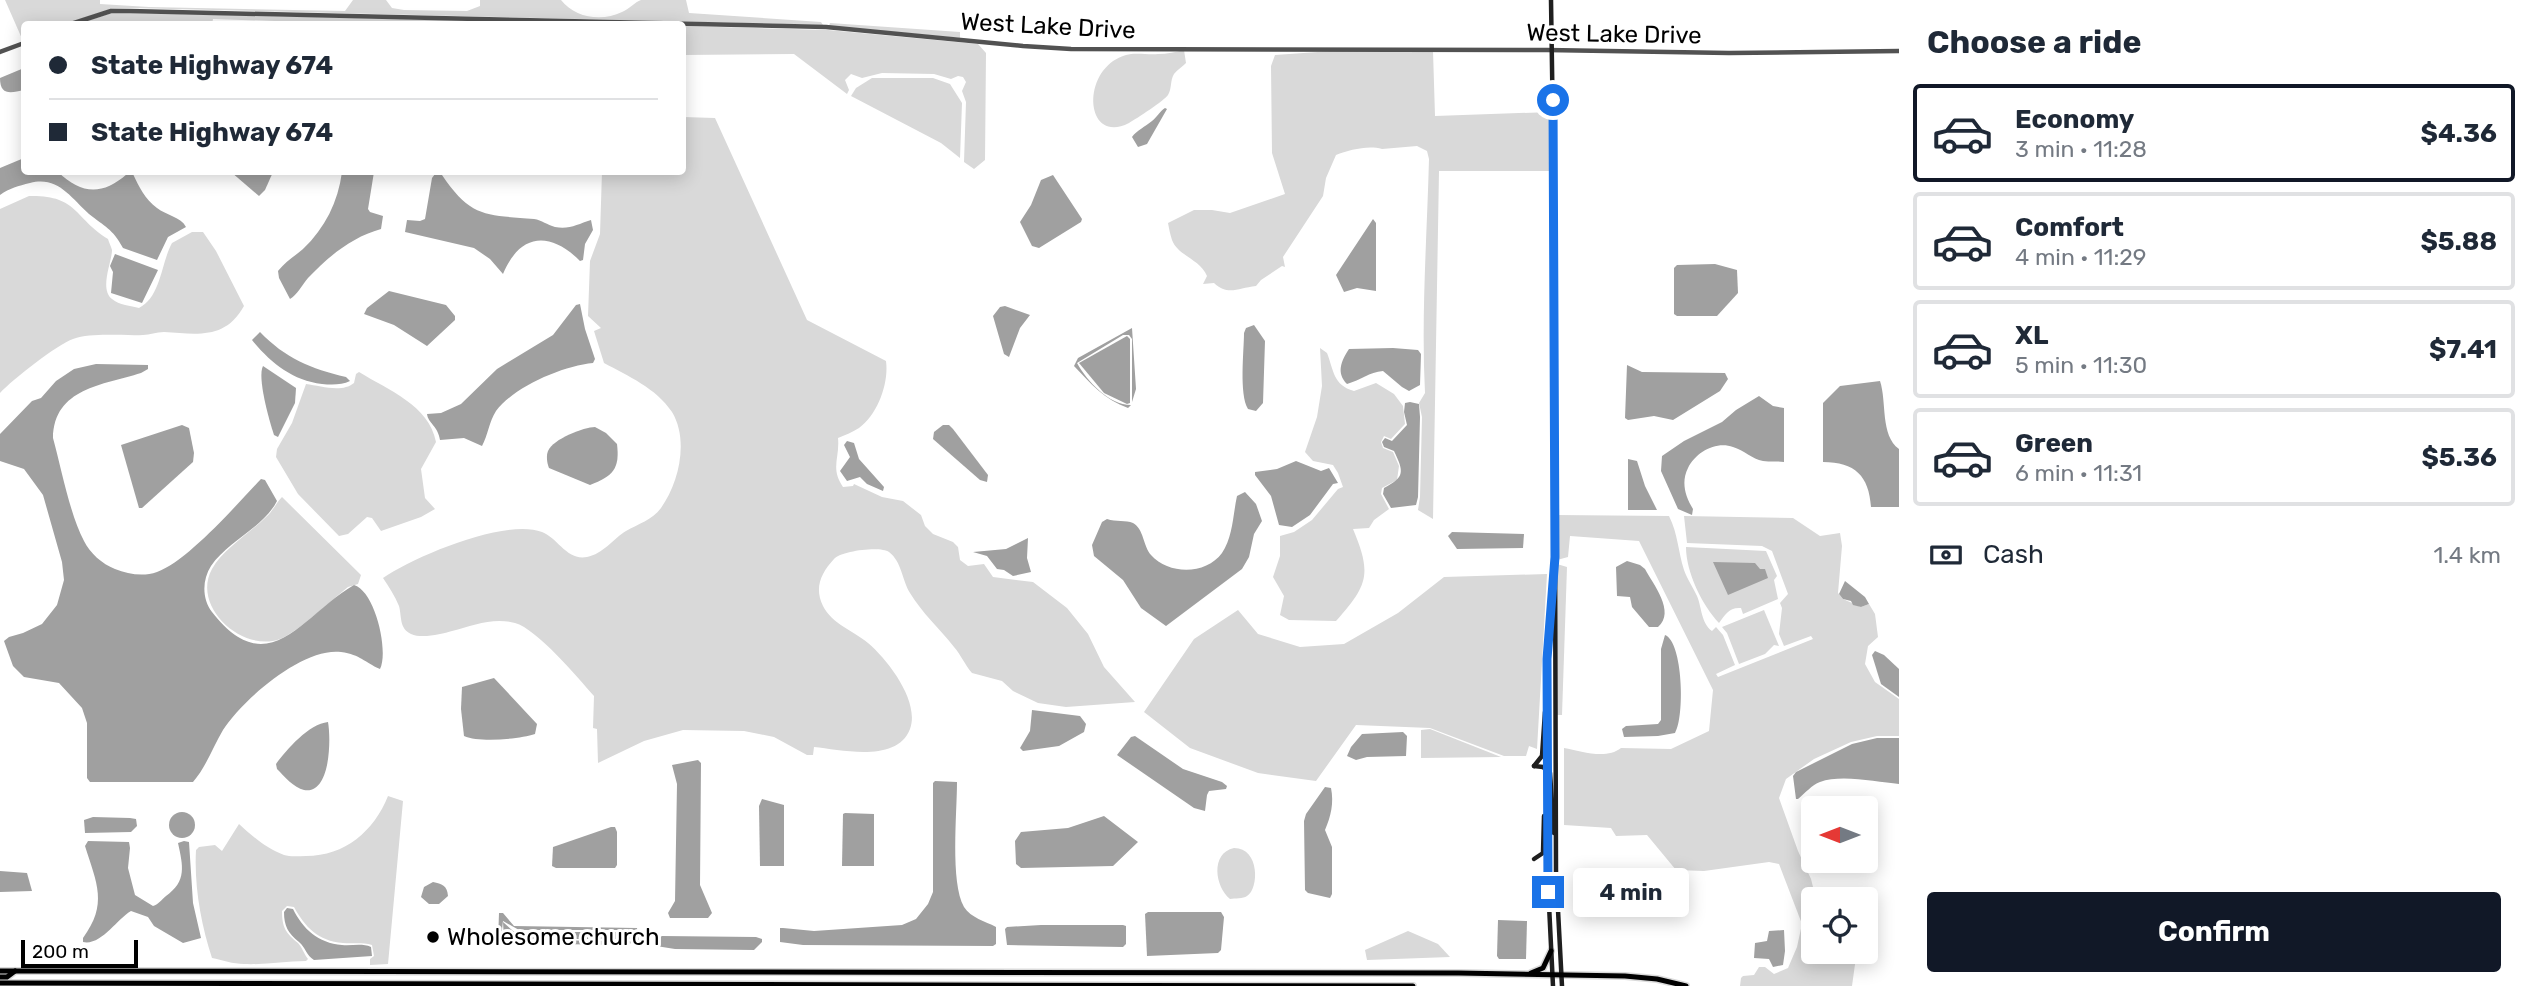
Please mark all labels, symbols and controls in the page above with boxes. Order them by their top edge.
street label: West Lake Drive [960,7,1136,45]
street label: West Lake Drive [1526,18,1702,50]
text: Choose a ride [1927,23,2141,61]
text: State Highway 674 [91,50,333,81]
route start [1537,84,1569,116]
icon: car [1931,102,1994,165]
text: Economy [2015,104,2134,135]
text: State Highway 674 [91,117,333,148]
text: $4.36 [2421,118,2497,149]
text: 3 min · 11:28 [2015,135,2147,163]
icon: car [1931,210,1994,273]
text: Comfort [2015,212,2124,243]
text: $5.88 [2420,226,2497,257]
text: 4 min · 11:29 [2015,243,2146,271]
icon: car [1931,318,1994,381]
text: XL [2015,320,2048,351]
text: $7.41 [2429,334,2497,365]
text: 5 min · 11:30 [2015,351,2147,379]
icon: car [1931,426,1994,489]
text: Green [2015,428,2093,459]
text: $5.36 [2421,442,2497,473]
text: 6 min · 11:31 [2015,459,2142,487]
icon: cash [1927,536,1965,574]
text: Cash [1983,539,2044,570]
text: 1.4 km [2433,541,2501,569]
north arrow [1801,796,1878,873]
map controls [1801,796,1878,964]
callout: 4 min [1572,868,1688,917]
route end [1532,876,1564,908]
text: 4 min [1599,878,1663,906]
button: locate [1801,887,1878,964]
button: Confirm [1927,892,2501,972]
place label: Wholesome church [447,923,660,951]
marker: Wholesome church [425,929,441,945]
scale bar [21,937,138,969]
text: 200 m [32,940,89,963]

